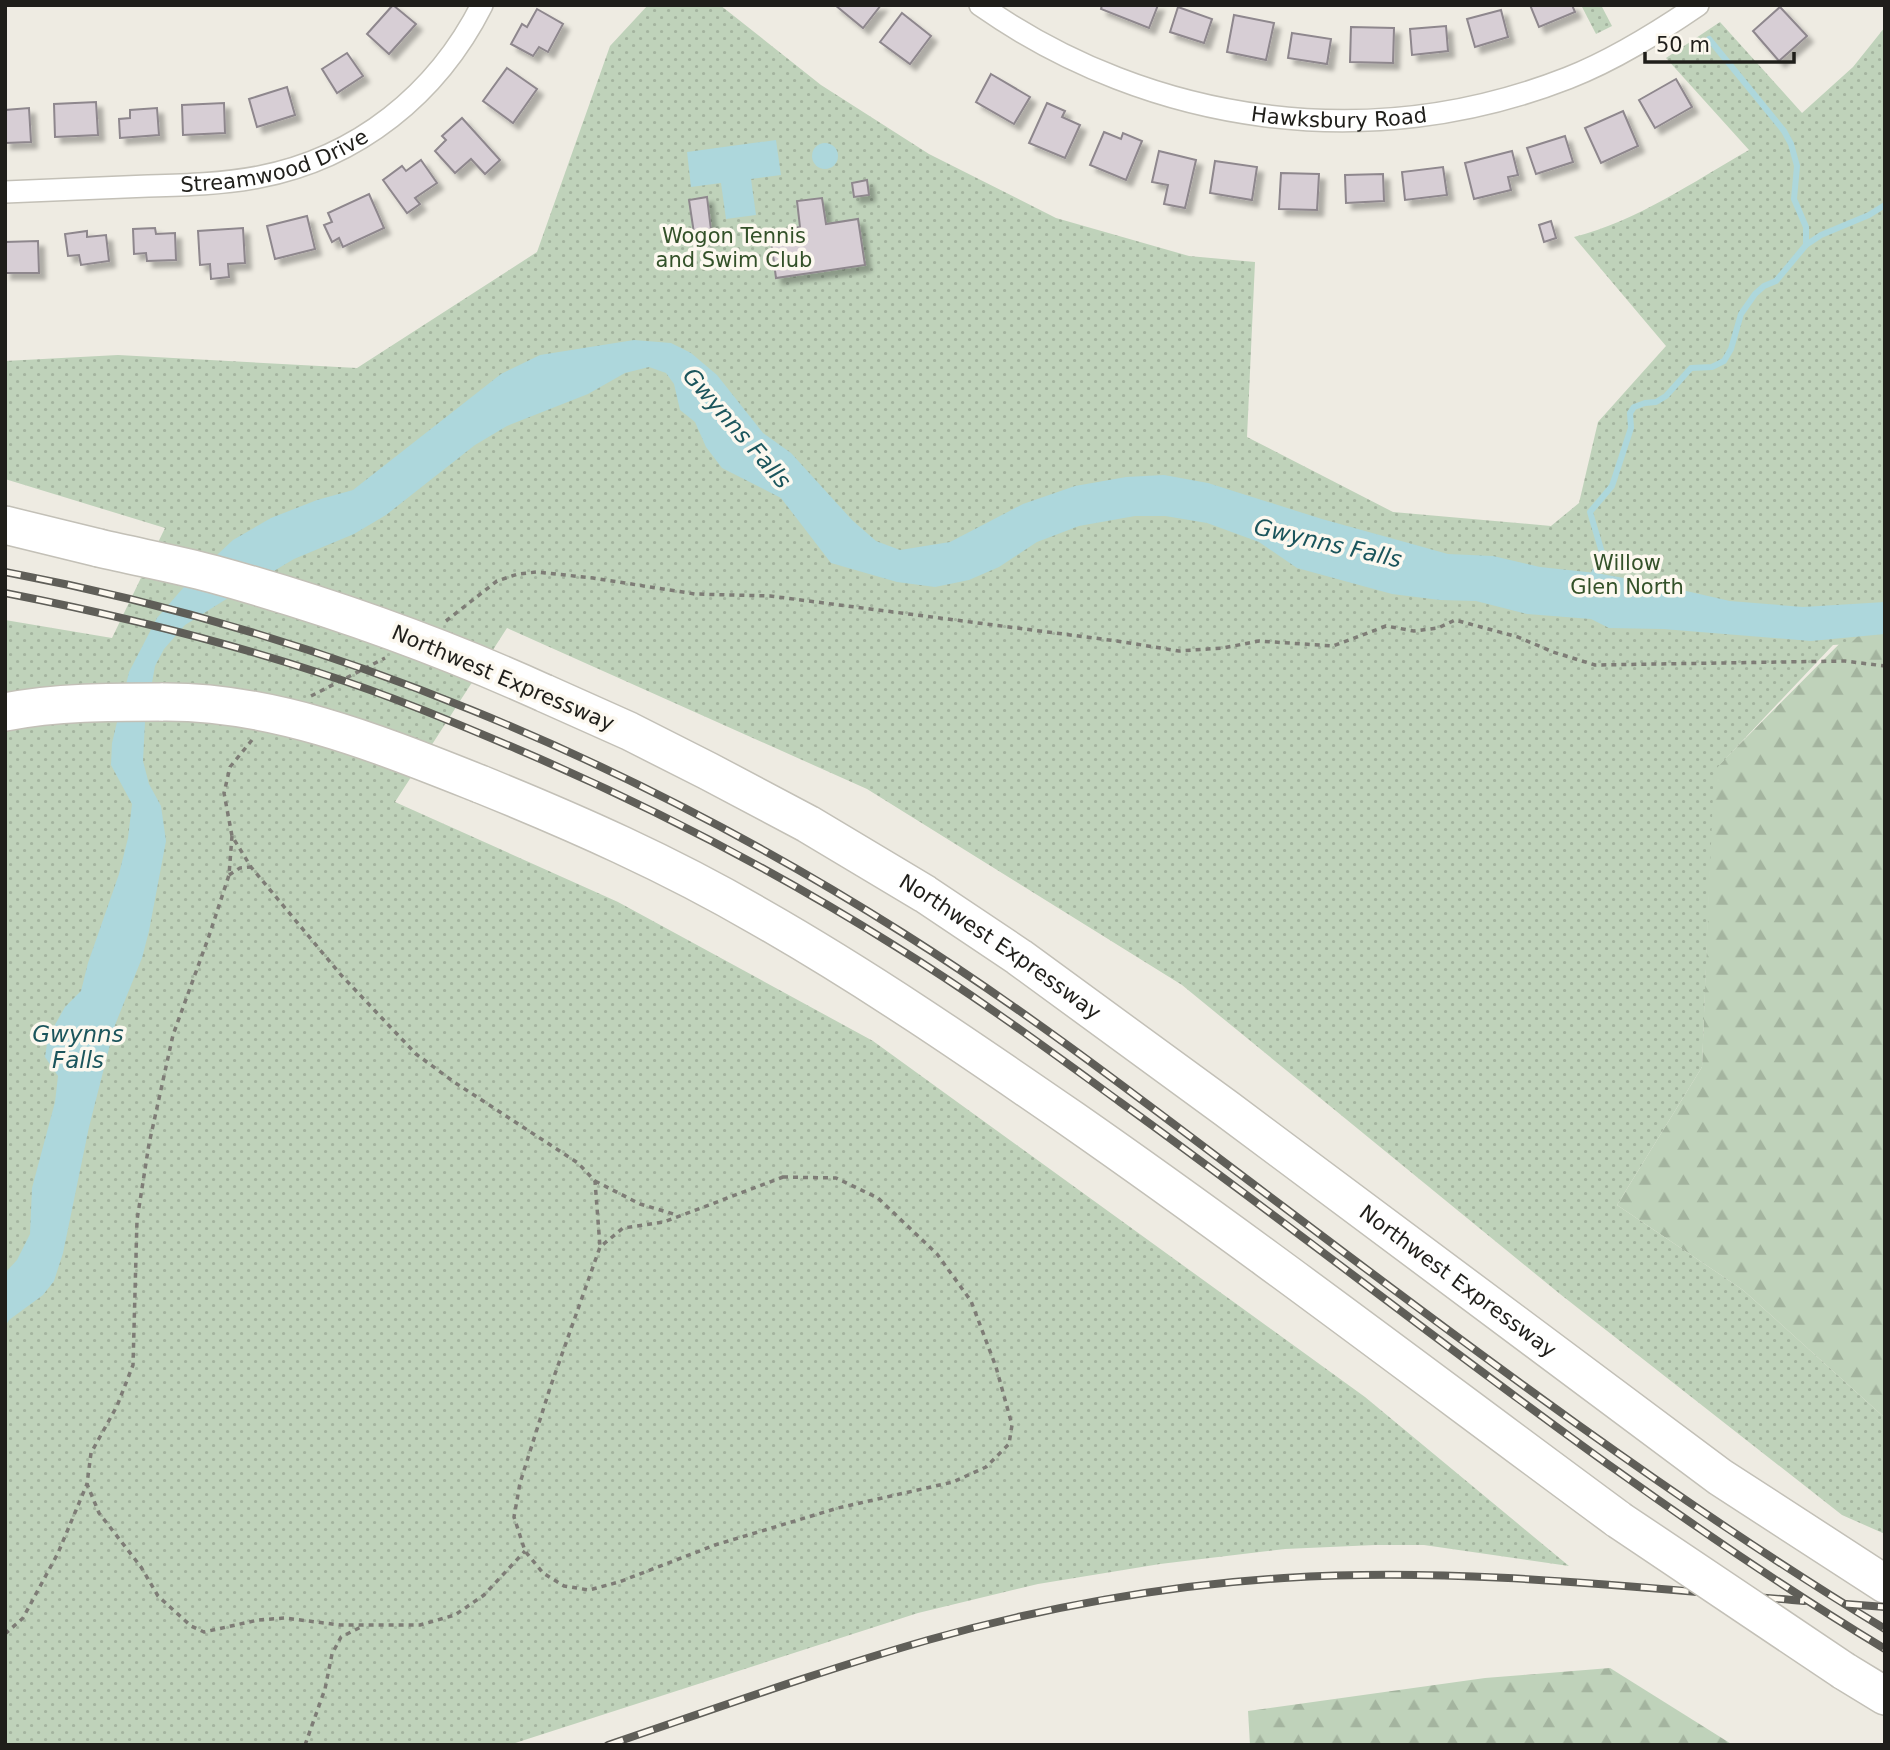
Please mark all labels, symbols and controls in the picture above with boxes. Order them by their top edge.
scale bar [1645,21,1794,65]
text: 50 m [1656,33,1710,57]
street label: Hawksbury Road [1250,102,1428,133]
street label: Streamwood Drive [180,124,372,197]
park label: Wogon Tennis and Swim Club [656,224,812,272]
water label: Gwynns Falls [678,363,796,493]
water label: Gwynns Falls [1252,513,1404,573]
park label: Willow Glen North [1570,551,1684,599]
street label: Northwest Expressway [388,620,618,736]
street label: Northwest Expressway [895,869,1105,1025]
water label: Gwynns Falls [32,1021,124,1073]
street label: Northwest Expressway [1355,1200,1561,1362]

